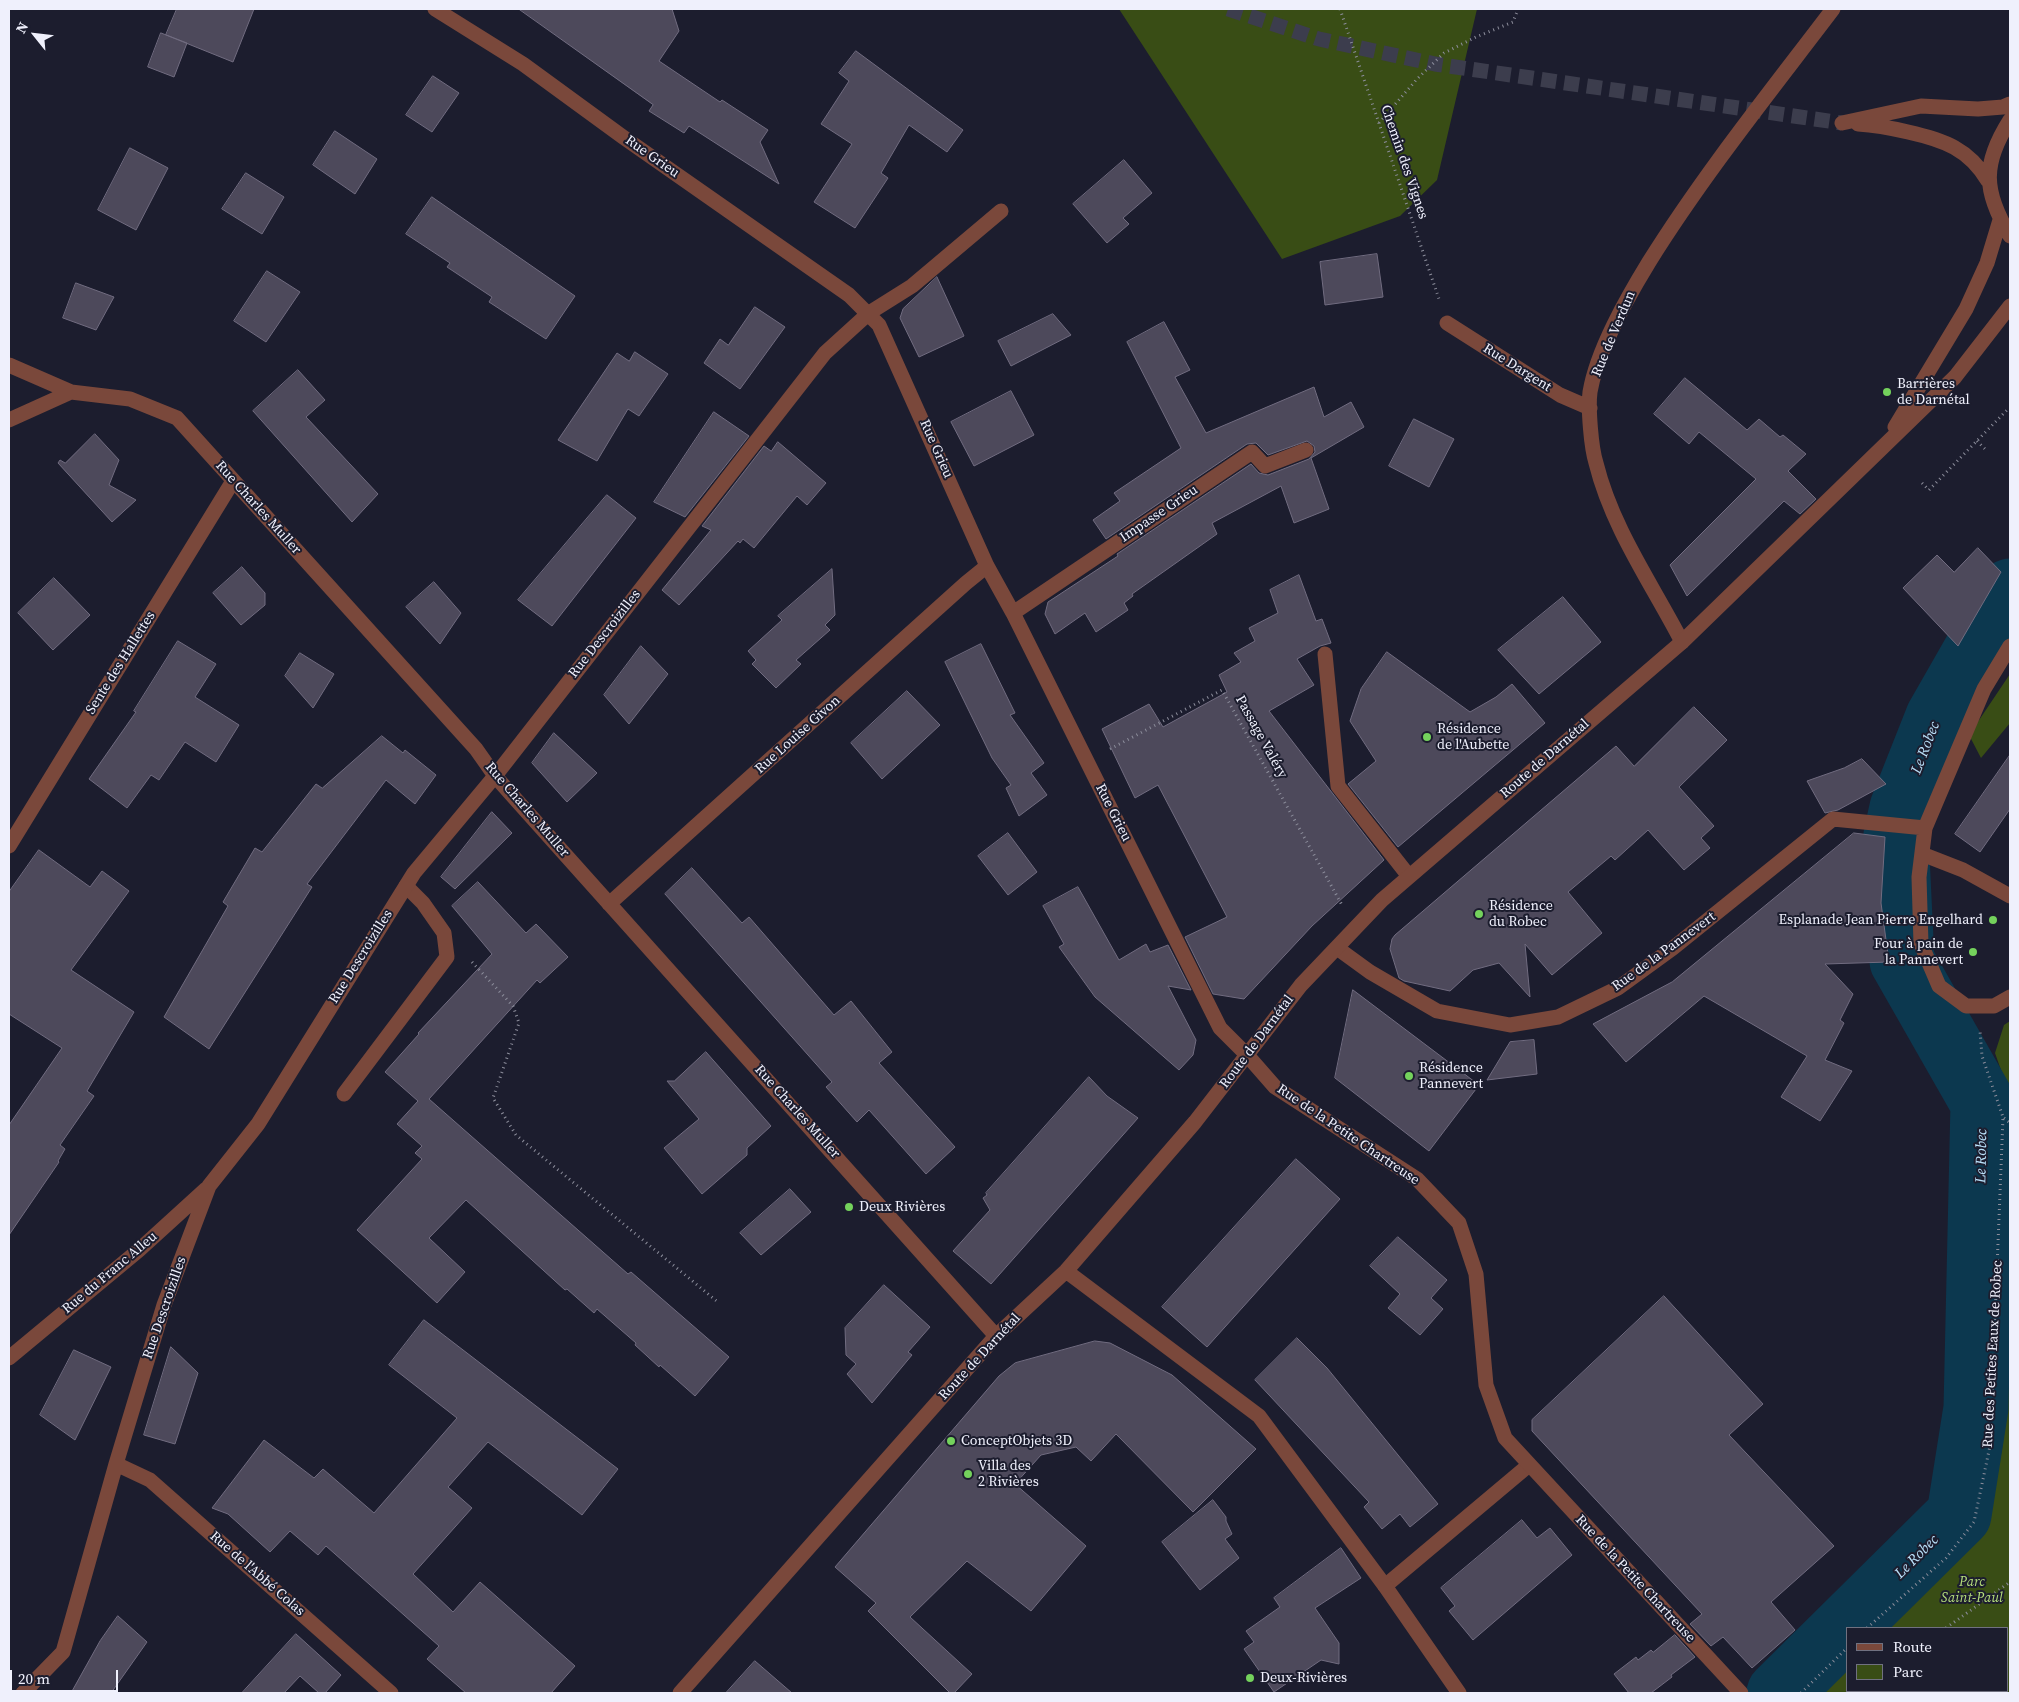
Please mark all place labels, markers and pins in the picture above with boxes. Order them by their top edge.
place label: Barrières de Darnétal [1897,376,1970,408]
marker: Barrières de Darnétal [1881,386,1893,398]
place label: Résidence de l'Aubette [1437,721,1509,754]
marker: Résidence de l'Aubette [1421,731,1433,743]
place label: Résidence du Robec [1489,898,1553,930]
marker: Résidence du Robec [1473,908,1485,920]
place label: Esplanade Jean Pierre Engelhard [1779,912,1983,928]
marker: Esplanade Jean Pierre Engelhard [1987,914,1999,926]
place label: Four à pain de la Pannevert [1874,936,1963,969]
marker: Four à pain de la Pannevert [1967,946,1979,958]
place label: Résidence Pannevert [1419,1060,1483,1092]
marker: Résidence Pannevert [1403,1070,1415,1082]
place label: Deux Rivières [859,1199,945,1215]
marker: Deux Rivières [843,1201,855,1213]
place label: ConceptObjets 3D [961,1433,1072,1449]
marker: ConceptObjets 3D [945,1435,957,1447]
place label: Villa des 2 Rivières [978,1458,1039,1490]
marker: Villa des 2 Rivières [962,1468,974,1480]
place label: Deux-Rivières [1260,1670,1347,1686]
marker: Deux-Rivières [1244,1672,1256,1684]

